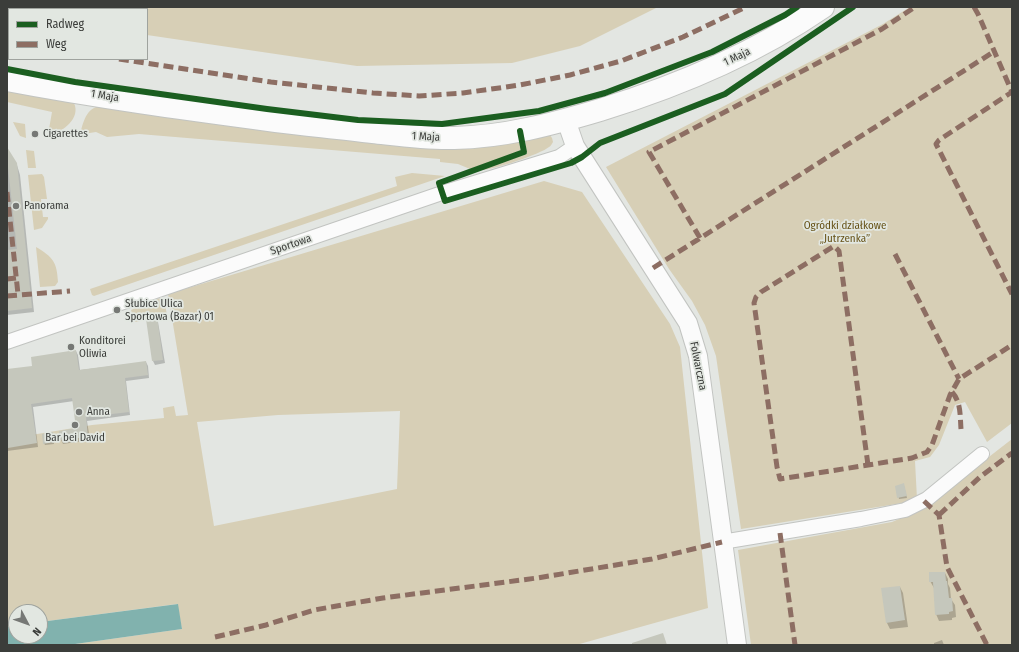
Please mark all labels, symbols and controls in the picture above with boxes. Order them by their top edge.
legend [8,8,148,60]
text: Radweg [46,17,84,31]
text: Weg [46,37,66,51]
street label: 1 Maja [721,45,753,69]
street label: 1 Maja [90,87,120,105]
place label: Cigarettes [43,127,88,141]
marker: Cigarettes [30,129,40,139]
street label: 1 Maja [412,130,440,144]
place label: Panorama [24,199,69,213]
marker: Panorama [11,201,21,211]
park label: Ogródki działkowe „Jutrzenka” [804,219,886,245]
street label: Sportowa [269,232,313,258]
place label: Słubice Ulica Sportowa (Bazar) 01 [125,297,214,323]
marker: Słubice Ulica Sportowa (Bazar) 01 [112,305,122,315]
place label: Konditorei Oliwia [79,334,126,360]
street label: Folwarczna [687,341,709,391]
marker: Konditorei Oliwia [66,342,76,352]
place label: Anna [87,405,110,419]
marker: Anna [74,407,84,417]
marker: Bar bei David [70,420,80,430]
place label: Bar bei David [45,431,105,445]
north arrow [8,604,48,644]
text: N [30,625,44,638]

